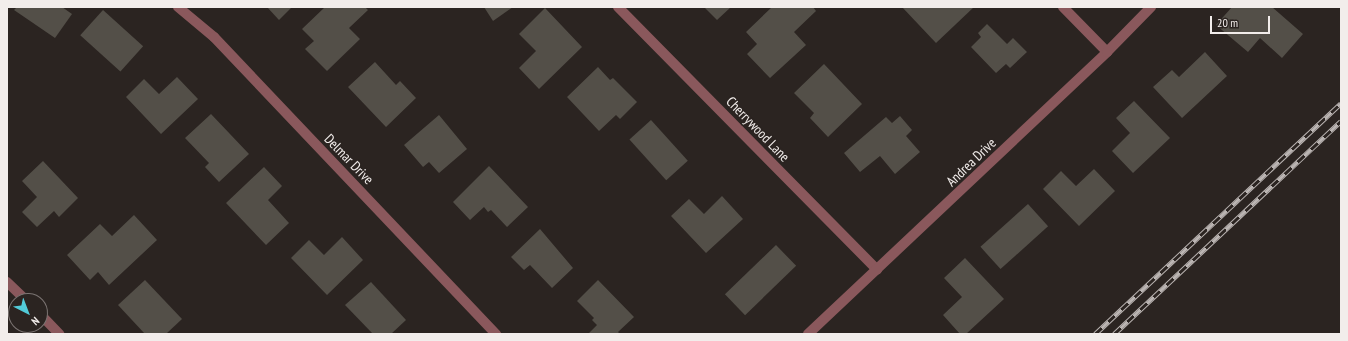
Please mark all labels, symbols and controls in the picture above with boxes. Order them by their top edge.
scale bar [1212,8,1272,34]
text: 20 m [1217,15,1238,30]
street label: Cherrywood Lane [723,93,793,165]
street label: Delmar Drive [321,130,377,188]
street label: Andrea Drive [943,134,999,190]
north arrow [8,293,48,333]
text: N [28,314,42,328]

